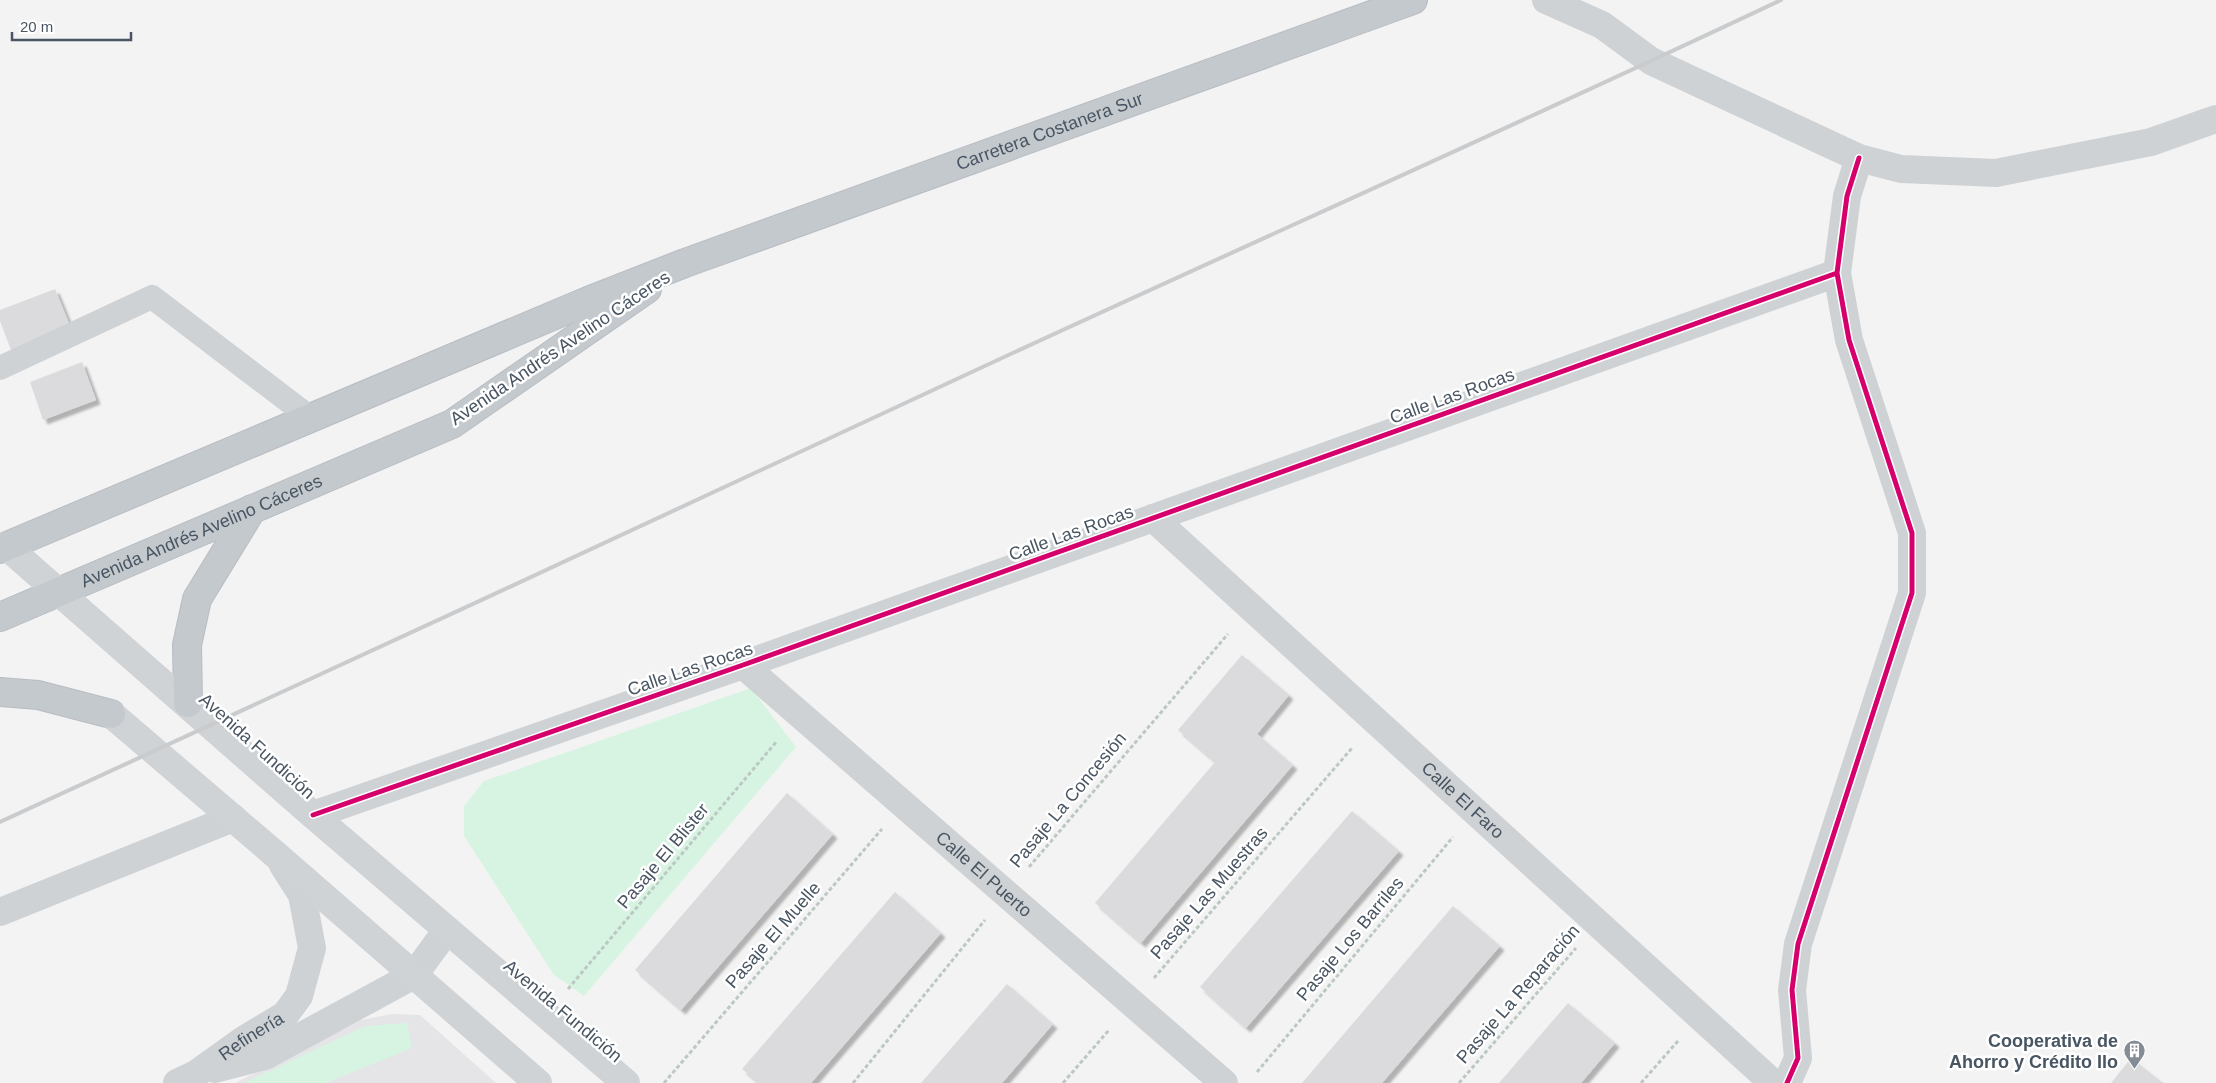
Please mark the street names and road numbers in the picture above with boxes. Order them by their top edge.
street label: Carretera Costanera Sur [953,88,1146,174]
street label: Avenida Andrés Avelino Cáceres [446,267,674,429]
street label: Calle Las Rocas [1387,364,1517,428]
street label: Avenida Andrés Avelino Cáceres [78,471,325,591]
street label: Calle Las Rocas [1006,501,1136,565]
street label: Calle Las Rocas [625,638,755,700]
street label: Avenida Fundición [195,689,319,803]
street label: Pasaje La Concesión [1006,728,1130,872]
street label: Calle El Faro [1417,758,1508,843]
street label: Pasaje El Blister [613,799,713,913]
street label: Pasaje Las Muestras [1146,823,1272,963]
street label: Calle El Puerto [932,827,1036,921]
street label: Pasaje Los Barriles [1292,873,1408,1005]
street label: Pasaje El Muelle [721,878,825,992]
street label: Pasaje La Reparación [1452,921,1584,1067]
street label: Avenida Fundición [500,956,626,1066]
street label: Refinería [215,1008,288,1064]

